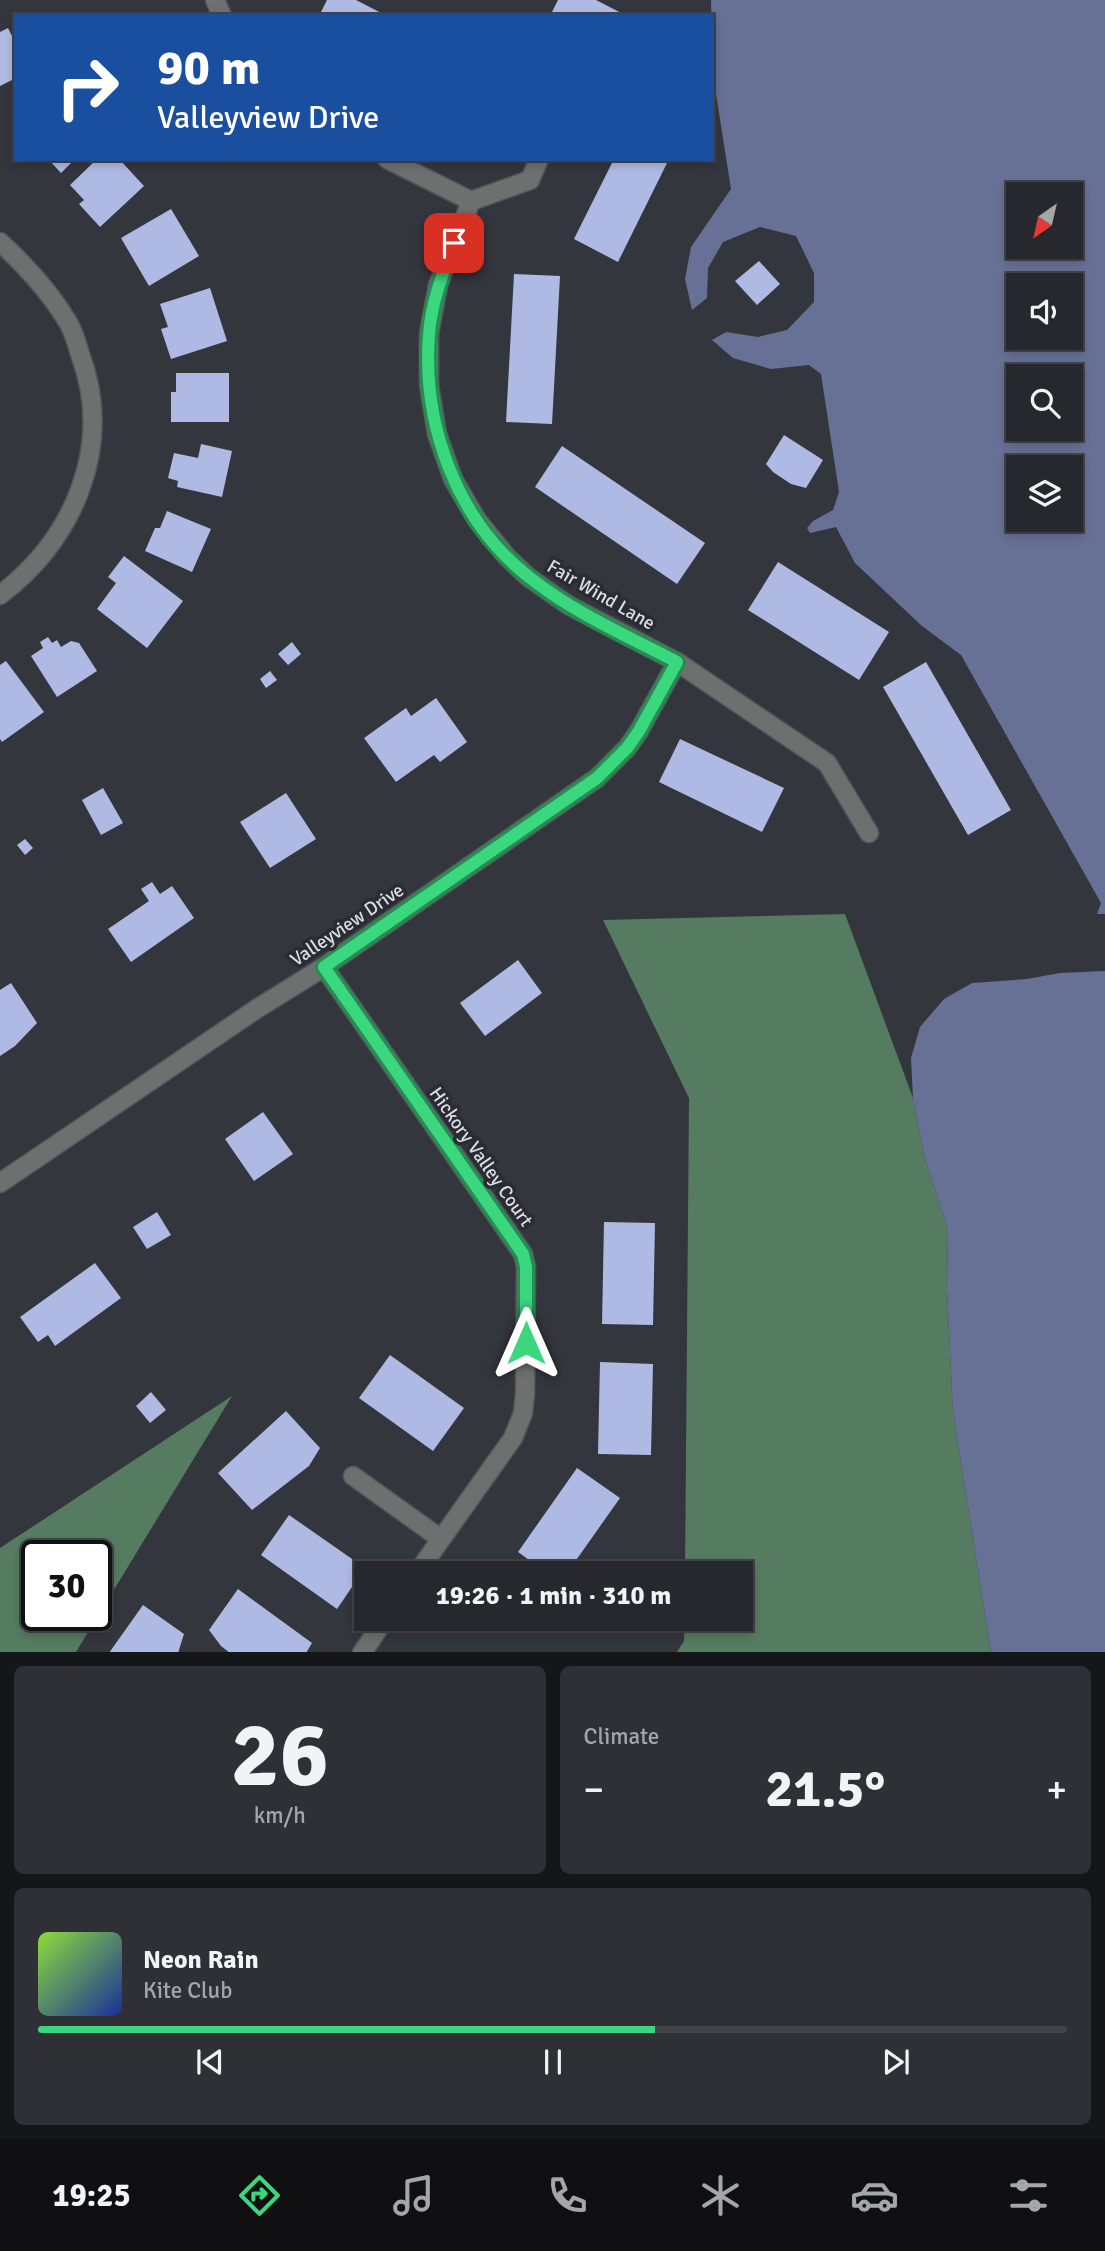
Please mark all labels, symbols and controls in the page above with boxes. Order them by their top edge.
text: 90 m [157,38,260,98]
icon: right [42,42,133,133]
text: Valleyview Drive [157,98,379,137]
north arrow [1006,182,1083,259]
map controls [1006,182,1083,532]
pin [424,213,484,273]
icon: arrive [435,224,473,262]
button: sound [1006,273,1083,350]
button: search [1006,364,1083,441]
button: layers [1006,455,1083,532]
street label: Fair Wind Lane [543,555,659,635]
street label: Valleyview Drive [286,878,408,972]
street label: Hickory Valley Court [424,1083,538,1232]
position arrow [489,1306,563,1380]
speed limit sign: 30 [21,1540,112,1631]
text: 19:26 · 1 min · 310 m [436,1580,671,1612]
text: 26 [231,1699,329,1812]
text: Climate [584,1722,659,1751]
text: 21.5° [765,1757,885,1821]
text: − [584,1766,604,1813]
text: + [1046,1766,1067,1813]
text: km/h [254,1801,306,1830]
text: Neon Rain [143,1944,259,1976]
text: Kite Club [143,1976,232,2005]
icon: previous [191,2043,229,2081]
icon: pause [534,2043,572,2081]
icon: next [877,2043,915,2081]
icon: directions [235,2171,284,2220]
icon: music [389,2171,438,2220]
icon: phone [543,2171,592,2220]
icon: climate [696,2171,745,2220]
icon: car [850,2171,899,2220]
icon: filters [1004,2171,1053,2220]
text: 19:25 [52,2176,131,2215]

